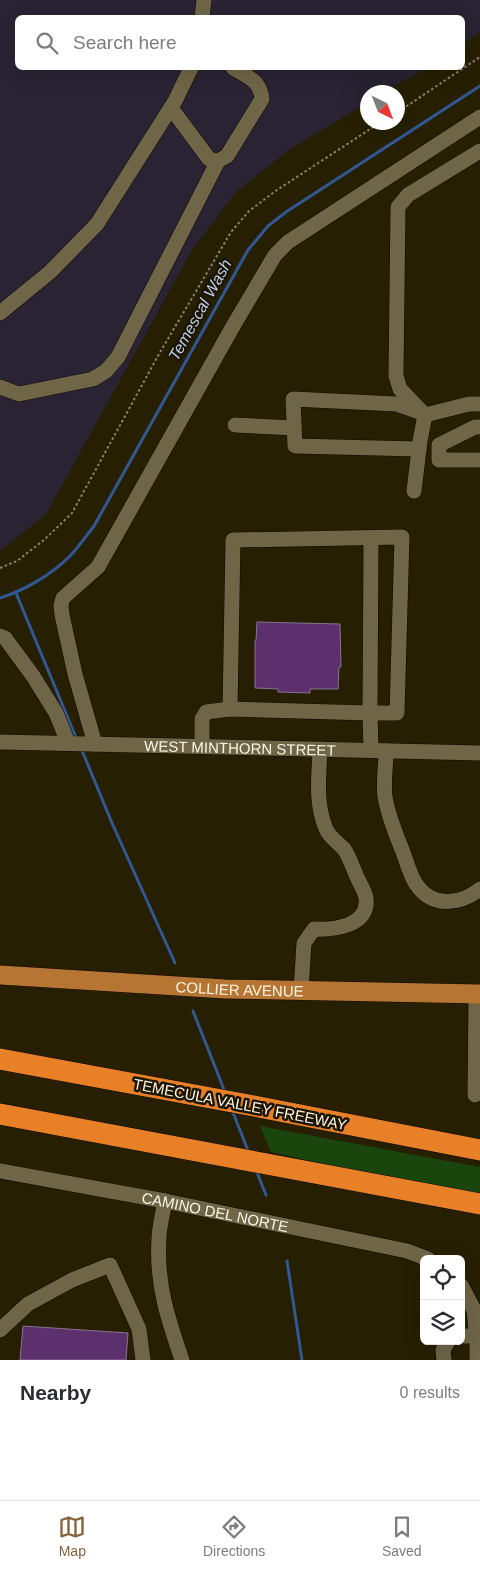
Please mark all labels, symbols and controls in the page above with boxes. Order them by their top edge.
search box [15,15,465,70]
icon: search [33,29,61,57]
text: Search here [73,32,177,53]
north arrow [360,85,405,130]
water label: Temescal Wash [165,256,235,364]
street label: WEST MINTHORN STREET [144,737,336,758]
street label: COLLIER AVENUE [175,977,304,999]
street label: TEMECULA VALLEY FREEWAY [132,1075,348,1133]
street label: CAMINO DEL NORTE [140,1188,290,1235]
map controls [420,1255,465,1345]
button: locate [420,1255,465,1300]
button: layers [420,1300,465,1345]
text: Nearby [20,1381,91,1404]
text: 0 results [400,1384,460,1401]
tab: Map [58,1513,86,1559]
tab: Directions [203,1513,265,1559]
tab: Saved [382,1513,422,1559]

